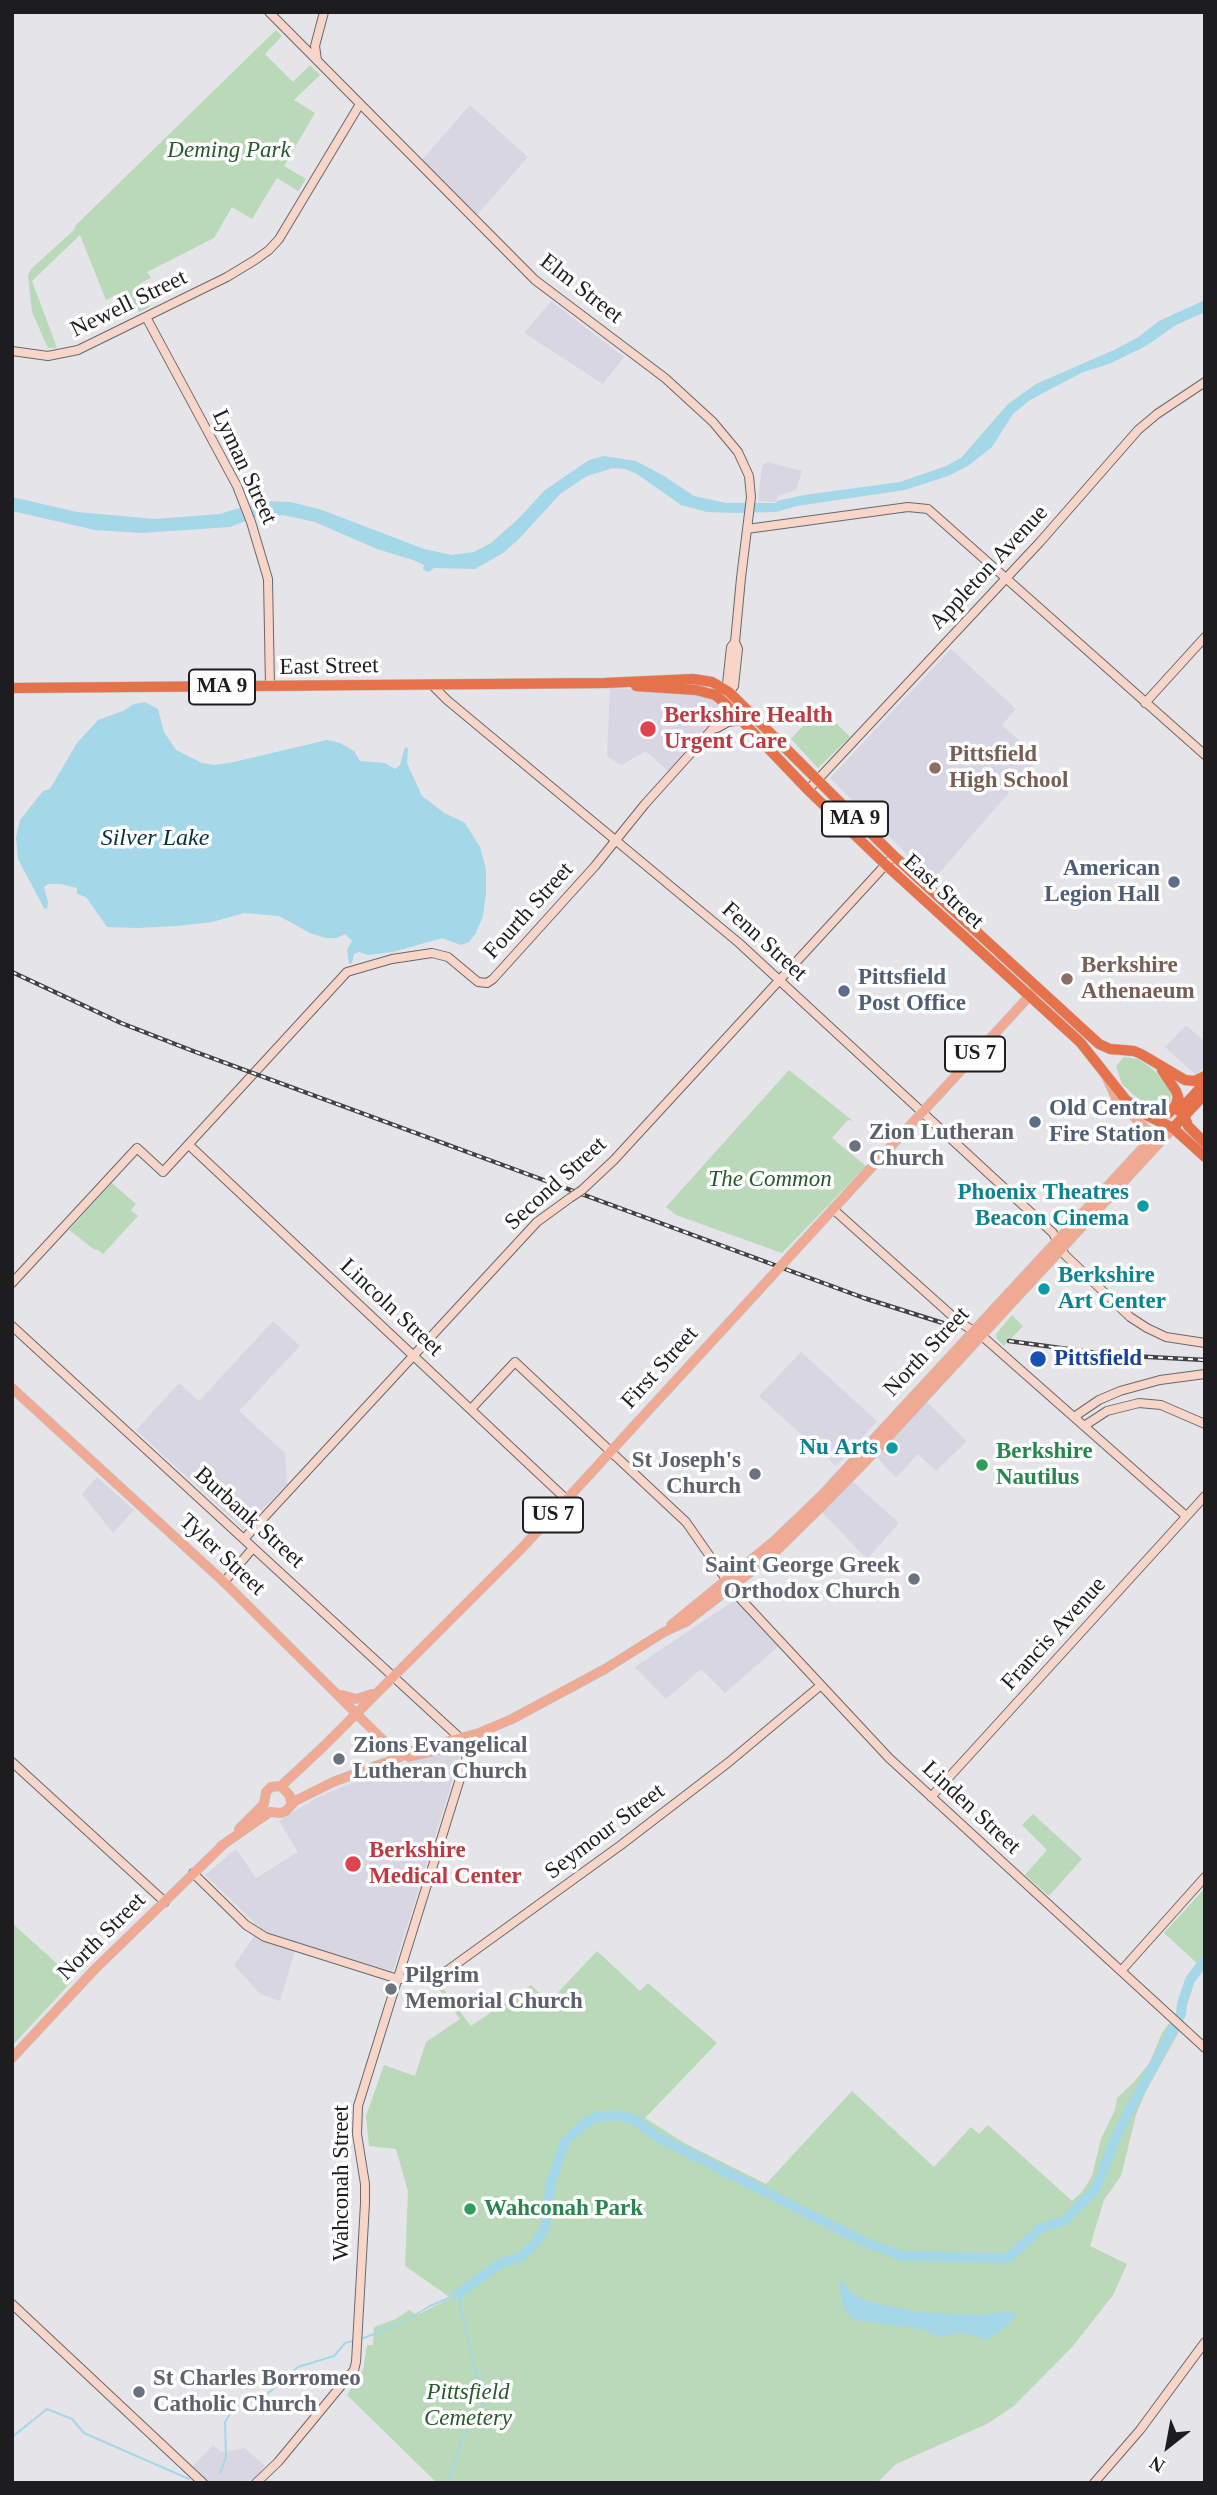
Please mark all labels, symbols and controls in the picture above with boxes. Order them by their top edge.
park label: Deming Park [167,137,291,165]
street label: Elm Street [534,248,628,330]
street label: Newell Street [66,264,192,344]
street label: Lyman Street [205,405,283,529]
street label: Appleton Avenue [924,500,1054,636]
street label: East Street [279,652,379,682]
road number: MA 9 [189,670,255,704]
place label: Berkshire Health Urgent Care [664,702,833,756]
marker: Berkshire Health Urgent Care [638,719,658,739]
place label: Pittsfield High School [949,741,1069,795]
marker: Pittsfield High School [927,760,943,776]
road number: MA 9 [822,802,888,836]
water label: Silver Lake [101,825,209,853]
street label: East Street [897,849,989,935]
place label: American Legion Hall [1044,855,1160,909]
street label: Fourth Street [478,857,580,965]
marker: American Legion Hall [1166,874,1182,890]
street label: Fenn Street [716,896,812,988]
place label: Berkshire Athenaeum [1081,952,1195,1006]
place label: Pittsfield Post Office [858,964,966,1018]
marker: Berkshire Athenaeum [1059,971,1075,987]
marker: Pittsfield Post Office [836,983,852,999]
road number: US 7 [945,1036,1005,1072]
place label: Old Central Fire Station [1049,1095,1167,1149]
marker: Old Central Fire Station [1027,1114,1043,1130]
place label: Zion Lutheran Church [869,1119,1014,1173]
street label: Second Street [500,1131,612,1237]
marker: Zion Lutheran Church [847,1138,863,1154]
park label: The Common [708,1166,832,1194]
place label: Phoenix Theatres Beacon Cinema [958,1179,1129,1233]
marker: Phoenix Theatres Beacon Cinema [1135,1198,1151,1214]
street label: Lincoln Street [334,1253,448,1363]
place label: Berkshire Art Center [1058,1262,1166,1316]
marker: Berkshire Art Center [1036,1281,1052,1297]
street label: North Street [878,1301,976,1403]
street label: First Street [616,1321,704,1415]
place label: Pittsfield [1054,1345,1142,1373]
marker: Pittsfield [1028,1349,1048,1369]
place label: Nu Arts [799,1434,878,1462]
place label: Berkshire Nautilus [996,1438,1093,1492]
marker: Nu Arts [884,1440,900,1456]
place label: St Joseph's Church [632,1447,741,1501]
marker: Berkshire Nautilus [974,1457,990,1473]
street label: Burbank Street [188,1461,310,1575]
marker: St Joseph's Church [747,1466,763,1482]
road number: US 7 [523,1498,583,1532]
street label: Tyler Street [173,1508,271,1602]
place label: Saint George Greek Orthodox Church [705,1552,900,1606]
marker: Saint George Greek Orthodox Church [906,1571,922,1587]
street label: Francis Avenue [996,1572,1112,1696]
place label: Zions Evangelical Lutheran Church [353,1732,527,1786]
marker: Zions Evangelical Lutheran Church [331,1751,347,1767]
street label: Linden Street [916,1755,1026,1861]
street label: Seymour Street [540,1778,670,1886]
place label: Berkshire Medical Center [369,1837,522,1891]
marker: Berkshire Medical Center [343,1854,363,1874]
street label: North Street [52,1887,152,1987]
place label: Pilgrim Memorial Church [405,1962,583,2016]
marker: Pilgrim Memorial Church [383,1981,399,1997]
street label: Wahconah Street [328,2105,356,2261]
place label: Wahconah Park [484,2195,643,2223]
marker: Wahconah Park [462,2201,478,2217]
place label: St Charles Borromeo Catholic Church [153,2365,361,2419]
park label: Pittsfield Cemetery [424,2379,512,2433]
marker: St Charles Borromeo Catholic Church [131,2384,147,2400]
north arrow [1133,2411,1203,2481]
text: N [1146,2452,1168,2477]

